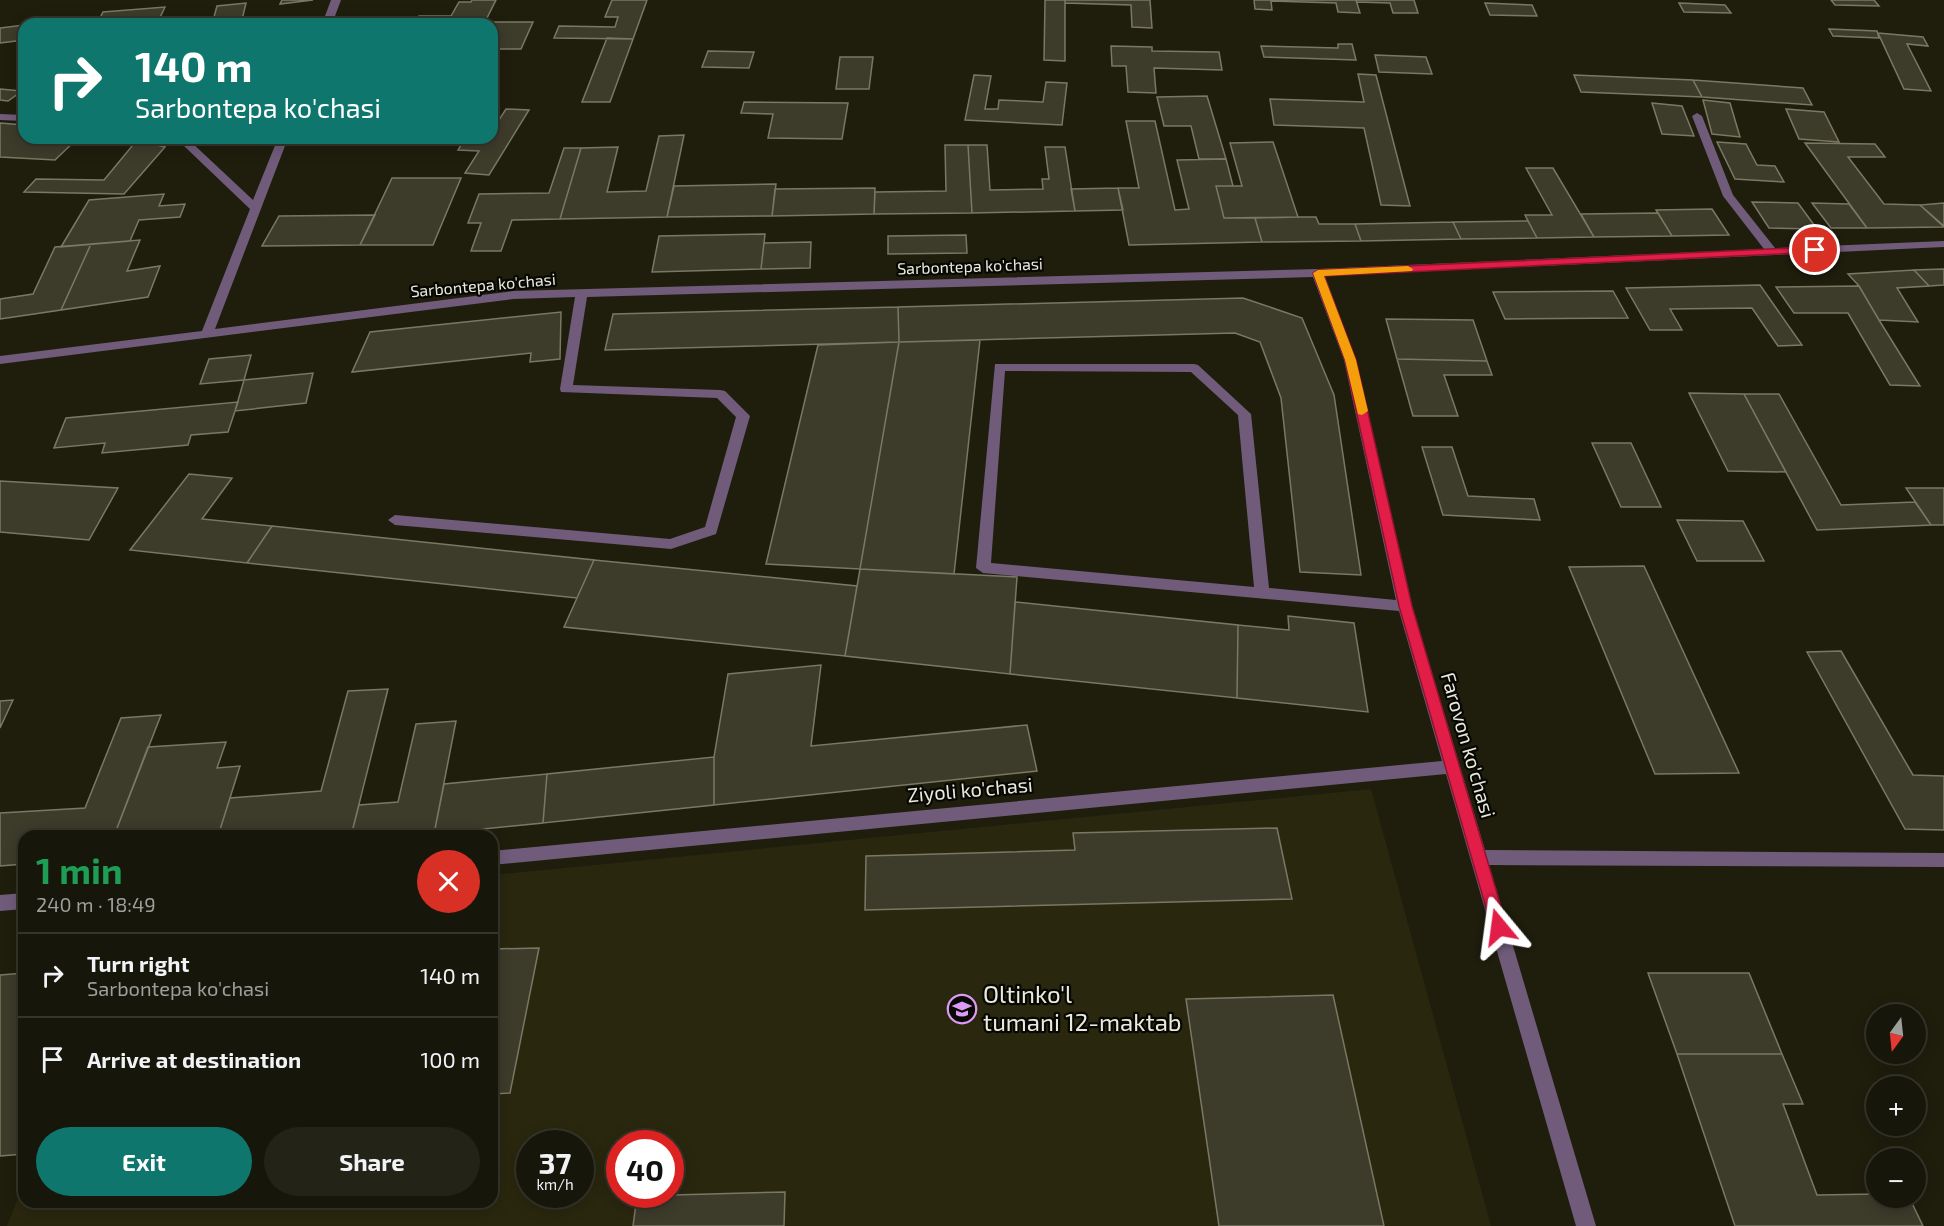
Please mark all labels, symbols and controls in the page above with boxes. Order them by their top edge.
text: 140 m [135,40,252,90]
icon: right [36,42,114,120]
text: Sarbontepa ko'chasi [135,91,381,123]
pin [1789,224,1840,275]
icon: arrive [1798,233,1831,266]
street label: Sarbontepa ko'chasi [897,253,1043,278]
street label: Sarbontepa ko'chasi [410,269,556,300]
street label: Farovon ko'chasi [1437,669,1501,820]
street label: Ziyoli ko'chasi [906,772,1034,806]
text: 1 min [36,848,123,891]
button: close [417,850,480,913]
text: 240 m · 18:49 [36,892,156,916]
position arrow [1467,895,1531,959]
text: Turn right [87,950,189,976]
icon: right [36,959,69,992]
text: 140 m [420,962,480,988]
text: Sarbontepa ko'chasi [87,976,269,1000]
place label: Oltinko'l tumani 12-maktab [983,979,1182,1036]
school or university icon: Oltinko'l tumani 12-maktab [946,993,978,1025]
north arrow [1866,1004,1926,1064]
map controls [1866,1004,1926,1208]
icon: arrive [36,1043,69,1076]
text: Arrive at destination [87,1046,301,1072]
text: 100 m [421,1046,480,1072]
button: + [1866,1076,1926,1136]
button: Exit [36,1127,252,1196]
button: Share [264,1127,480,1196]
speed limit sign: 40 [606,1130,684,1208]
text: 37 [539,1144,571,1180]
button: − [1866,1148,1926,1208]
text: km/h [536,1175,574,1193]

